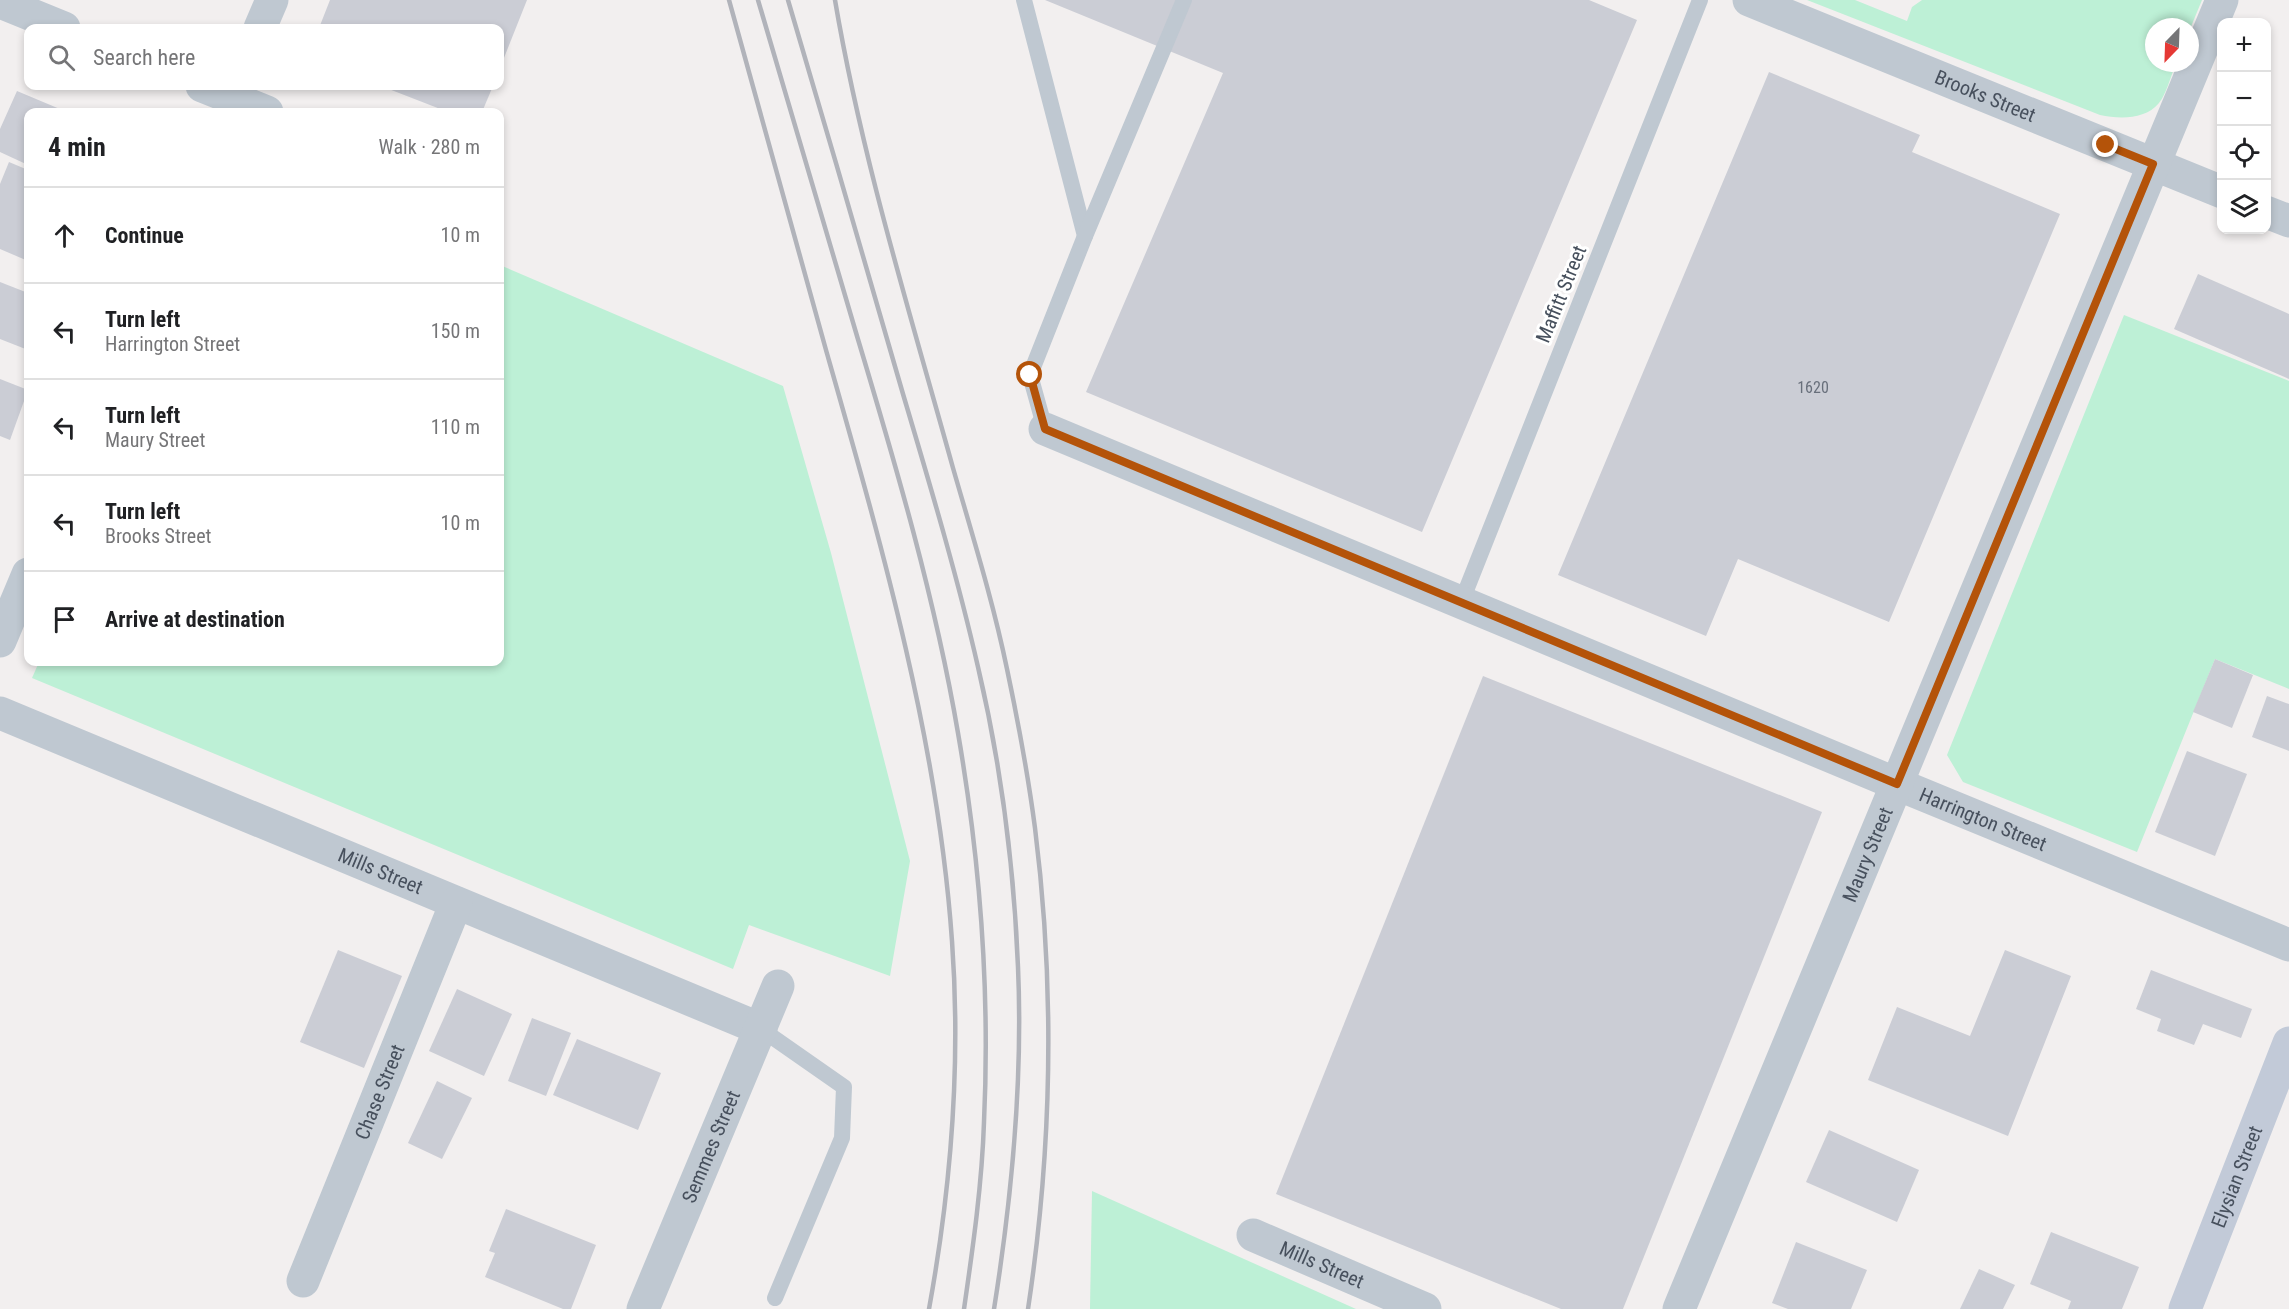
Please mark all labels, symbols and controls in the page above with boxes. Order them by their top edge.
north arrow [2145,18,2199,72]
map controls [2217,18,2271,234]
button: + [2217,18,2271,72]
search box [24,24,504,90]
icon: search [45,41,78,74]
text: Search here [93,45,195,70]
street label: Brooks Street [1931,65,2039,127]
button: − [2217,72,2271,126]
button: locate [2217,126,2271,180]
route end [2092,131,2118,157]
text: 4 min [48,132,106,162]
text: Walk · 280 m [379,135,480,159]
button: layers [2217,180,2271,234]
icon: ahead [48,219,81,252]
text: Continue [105,223,184,248]
text: 10 m [441,223,480,247]
street label: Maffitt Street [1531,242,1591,346]
text: Turn left [105,307,180,332]
icon: left [48,315,81,348]
text: 150 m [431,319,480,343]
text: Harrington Street [105,332,240,356]
route start [1016,361,1042,387]
house number: 1620 [1797,378,1829,397]
text: Turn left [105,403,180,428]
icon: left [48,411,81,444]
text: 110 m [431,415,480,439]
text: Maury Street [105,428,205,452]
text: Turn left [105,499,180,524]
icon: left [48,507,81,540]
text: 10 m [441,511,480,535]
text: Brooks Street [105,524,211,548]
icon: arrive [48,603,81,636]
text: Arrive at destination [105,607,285,632]
street label: Harrington Street [1916,783,2050,856]
street label: Maury Street [1837,803,1898,906]
street label: Mills Street [335,843,427,899]
street label: Chase Street [350,1041,410,1143]
street label: Semmes Street [677,1087,745,1207]
street label: Elysian Street [2206,1122,2267,1231]
street label: Mills Street [1276,1236,1368,1293]

